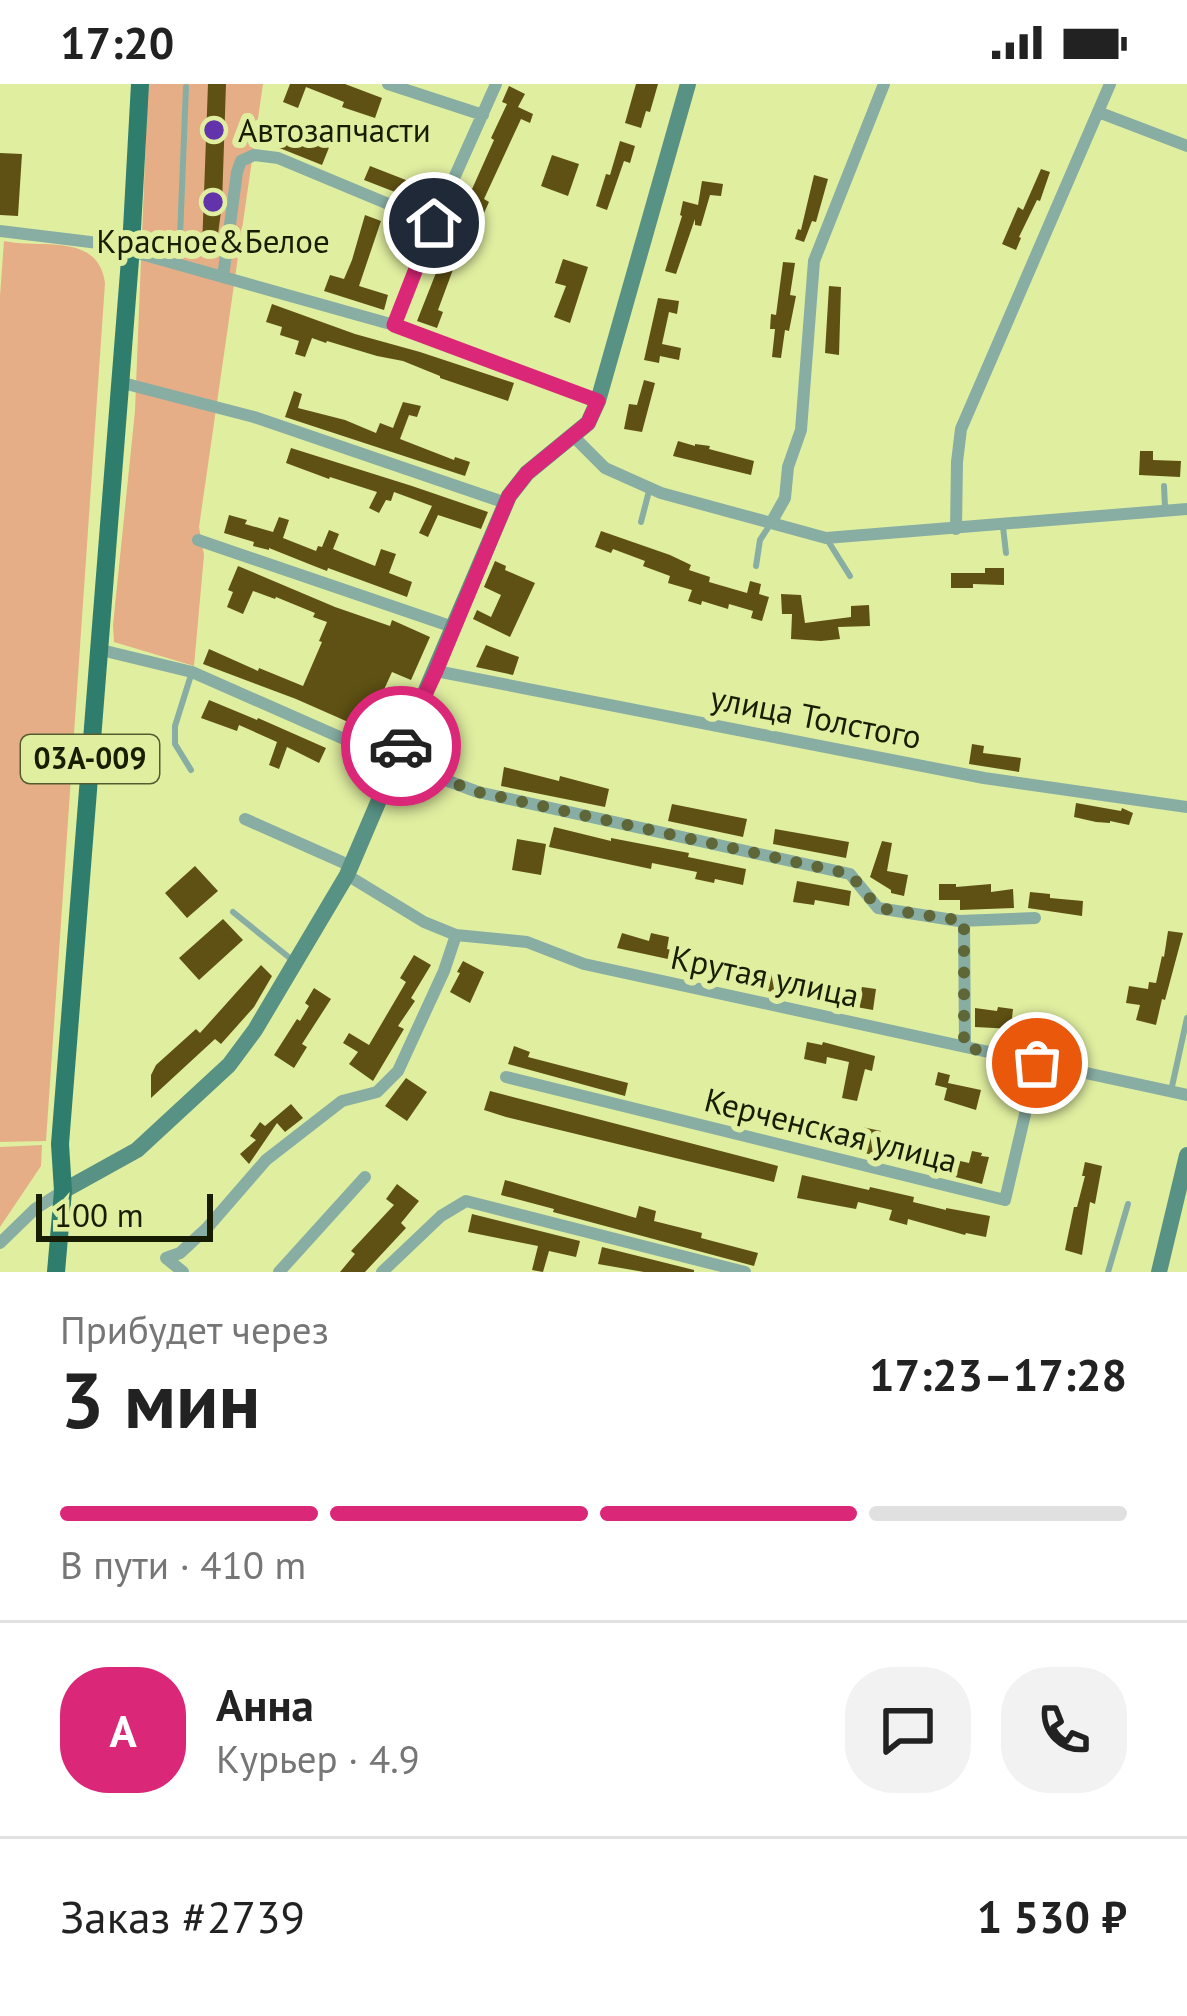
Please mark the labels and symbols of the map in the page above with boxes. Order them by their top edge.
place label: Автозапчасти [238,108,431,151]
marker: Автозапчасти [201,117,227,143]
pin [383,172,485,274]
marker: Красное&Белое [200,189,226,215]
place label: Красное&Белое [96,219,330,262]
street label: улица Толстого [707,675,925,758]
courier [341,686,461,806]
road number: 03А-009 [21,735,159,783]
street label: Крутая улица [667,935,863,1016]
pin [986,1012,1088,1114]
street label: Керченская улица [700,1077,962,1182]
scale bar [36,1188,213,1241]

